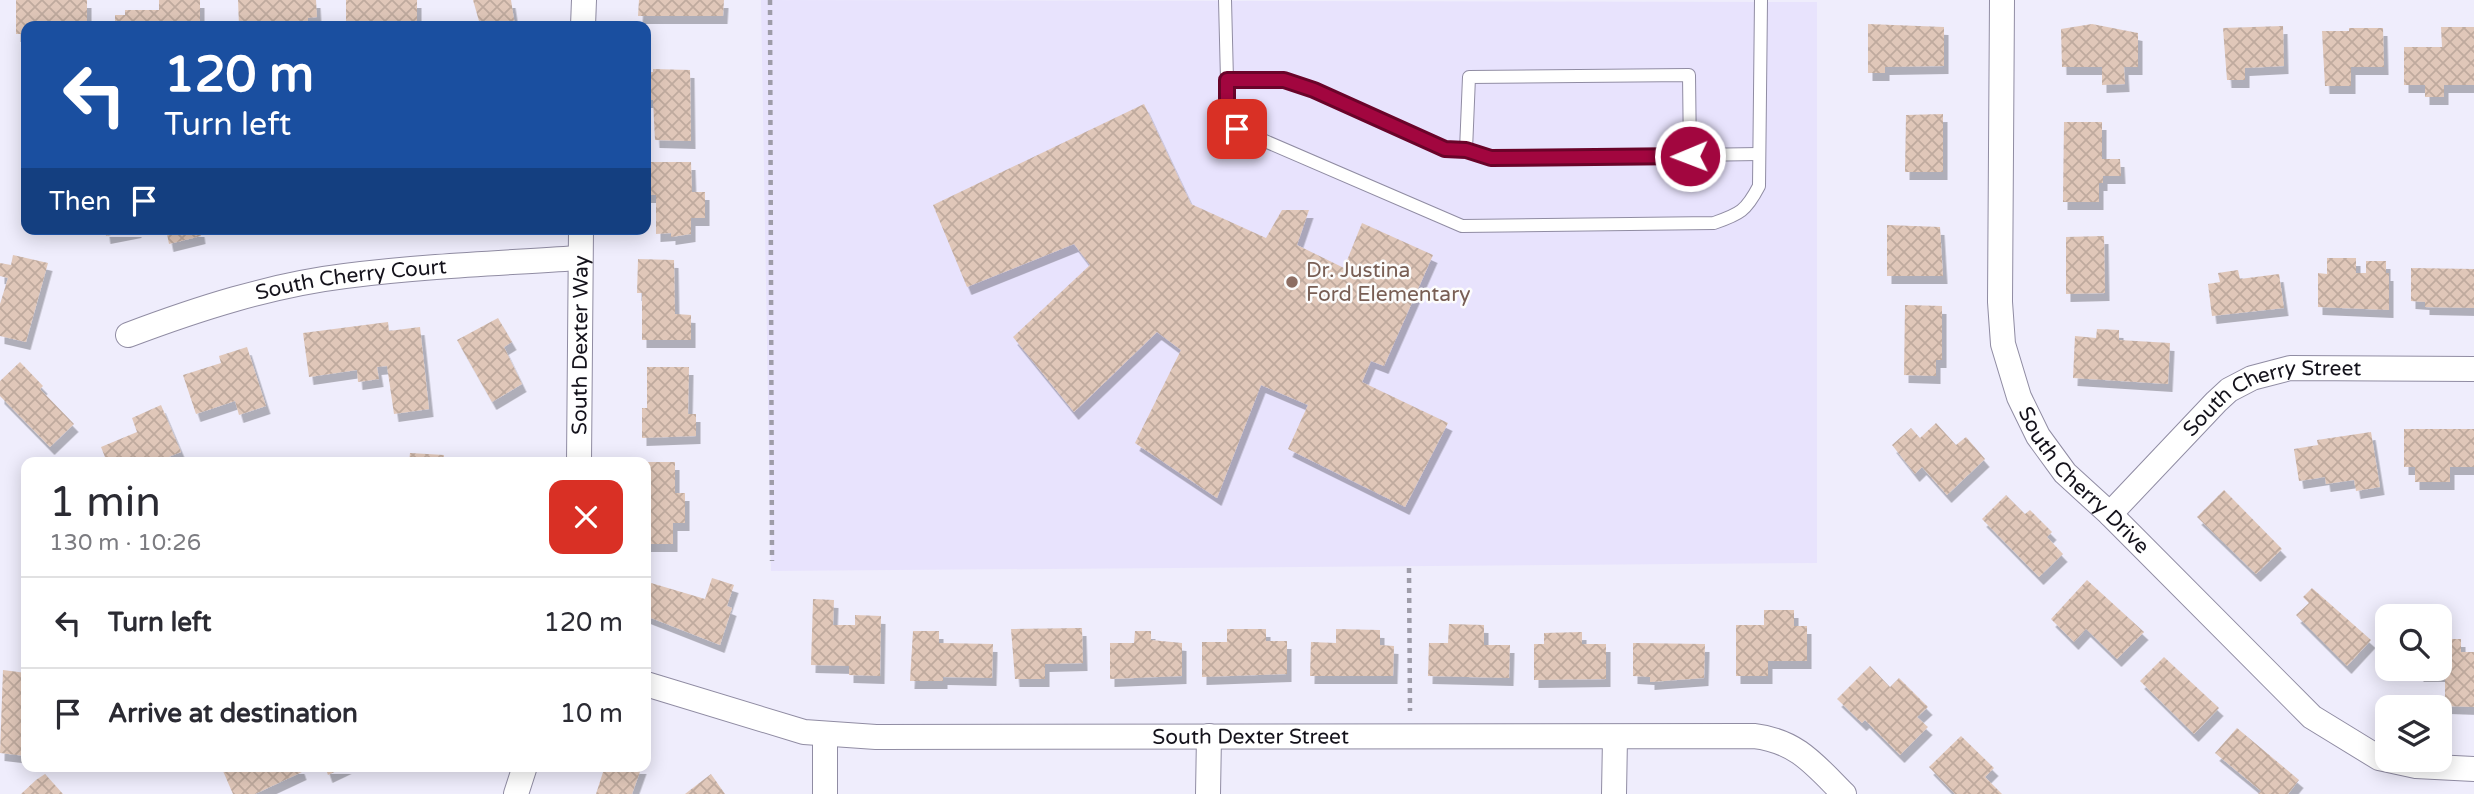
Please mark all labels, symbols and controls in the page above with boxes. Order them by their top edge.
text: 120 m [164,46,314,105]
icon: left [49,49,140,140]
pin [1207,99,1267,159]
text: Turn left [164,106,291,144]
icon: arrive [1218,110,1256,148]
position arrow [1653,119,1727,193]
icon: arrive [125,182,163,220]
text: Then [49,186,111,217]
street label: South Cherry Court [253,254,448,306]
street label: South Dexter Way [567,255,594,435]
place label: Dr. Justina Ford Elementary [1306,258,1471,307]
marker: Dr. Justina Ford Elementary [1284,274,1300,290]
street label: South Cherry Street [2178,356,2361,442]
street label: South Cherry Drive [2013,403,2154,559]
text: 1 min [49,477,161,528]
button: close [549,480,623,554]
text: 130 m · 10:26 [49,529,201,557]
icon: left [49,604,87,642]
map controls [2375,604,2452,772]
button: search [2375,604,2452,681]
text: Turn left [108,607,211,638]
text: 120 m [543,607,623,638]
icon: arrive [49,695,87,733]
button: layers [2375,695,2452,772]
text: Arrive at destination [108,698,358,729]
text: 10 m [560,698,623,729]
street label: South Dexter Street [1152,724,1349,750]

